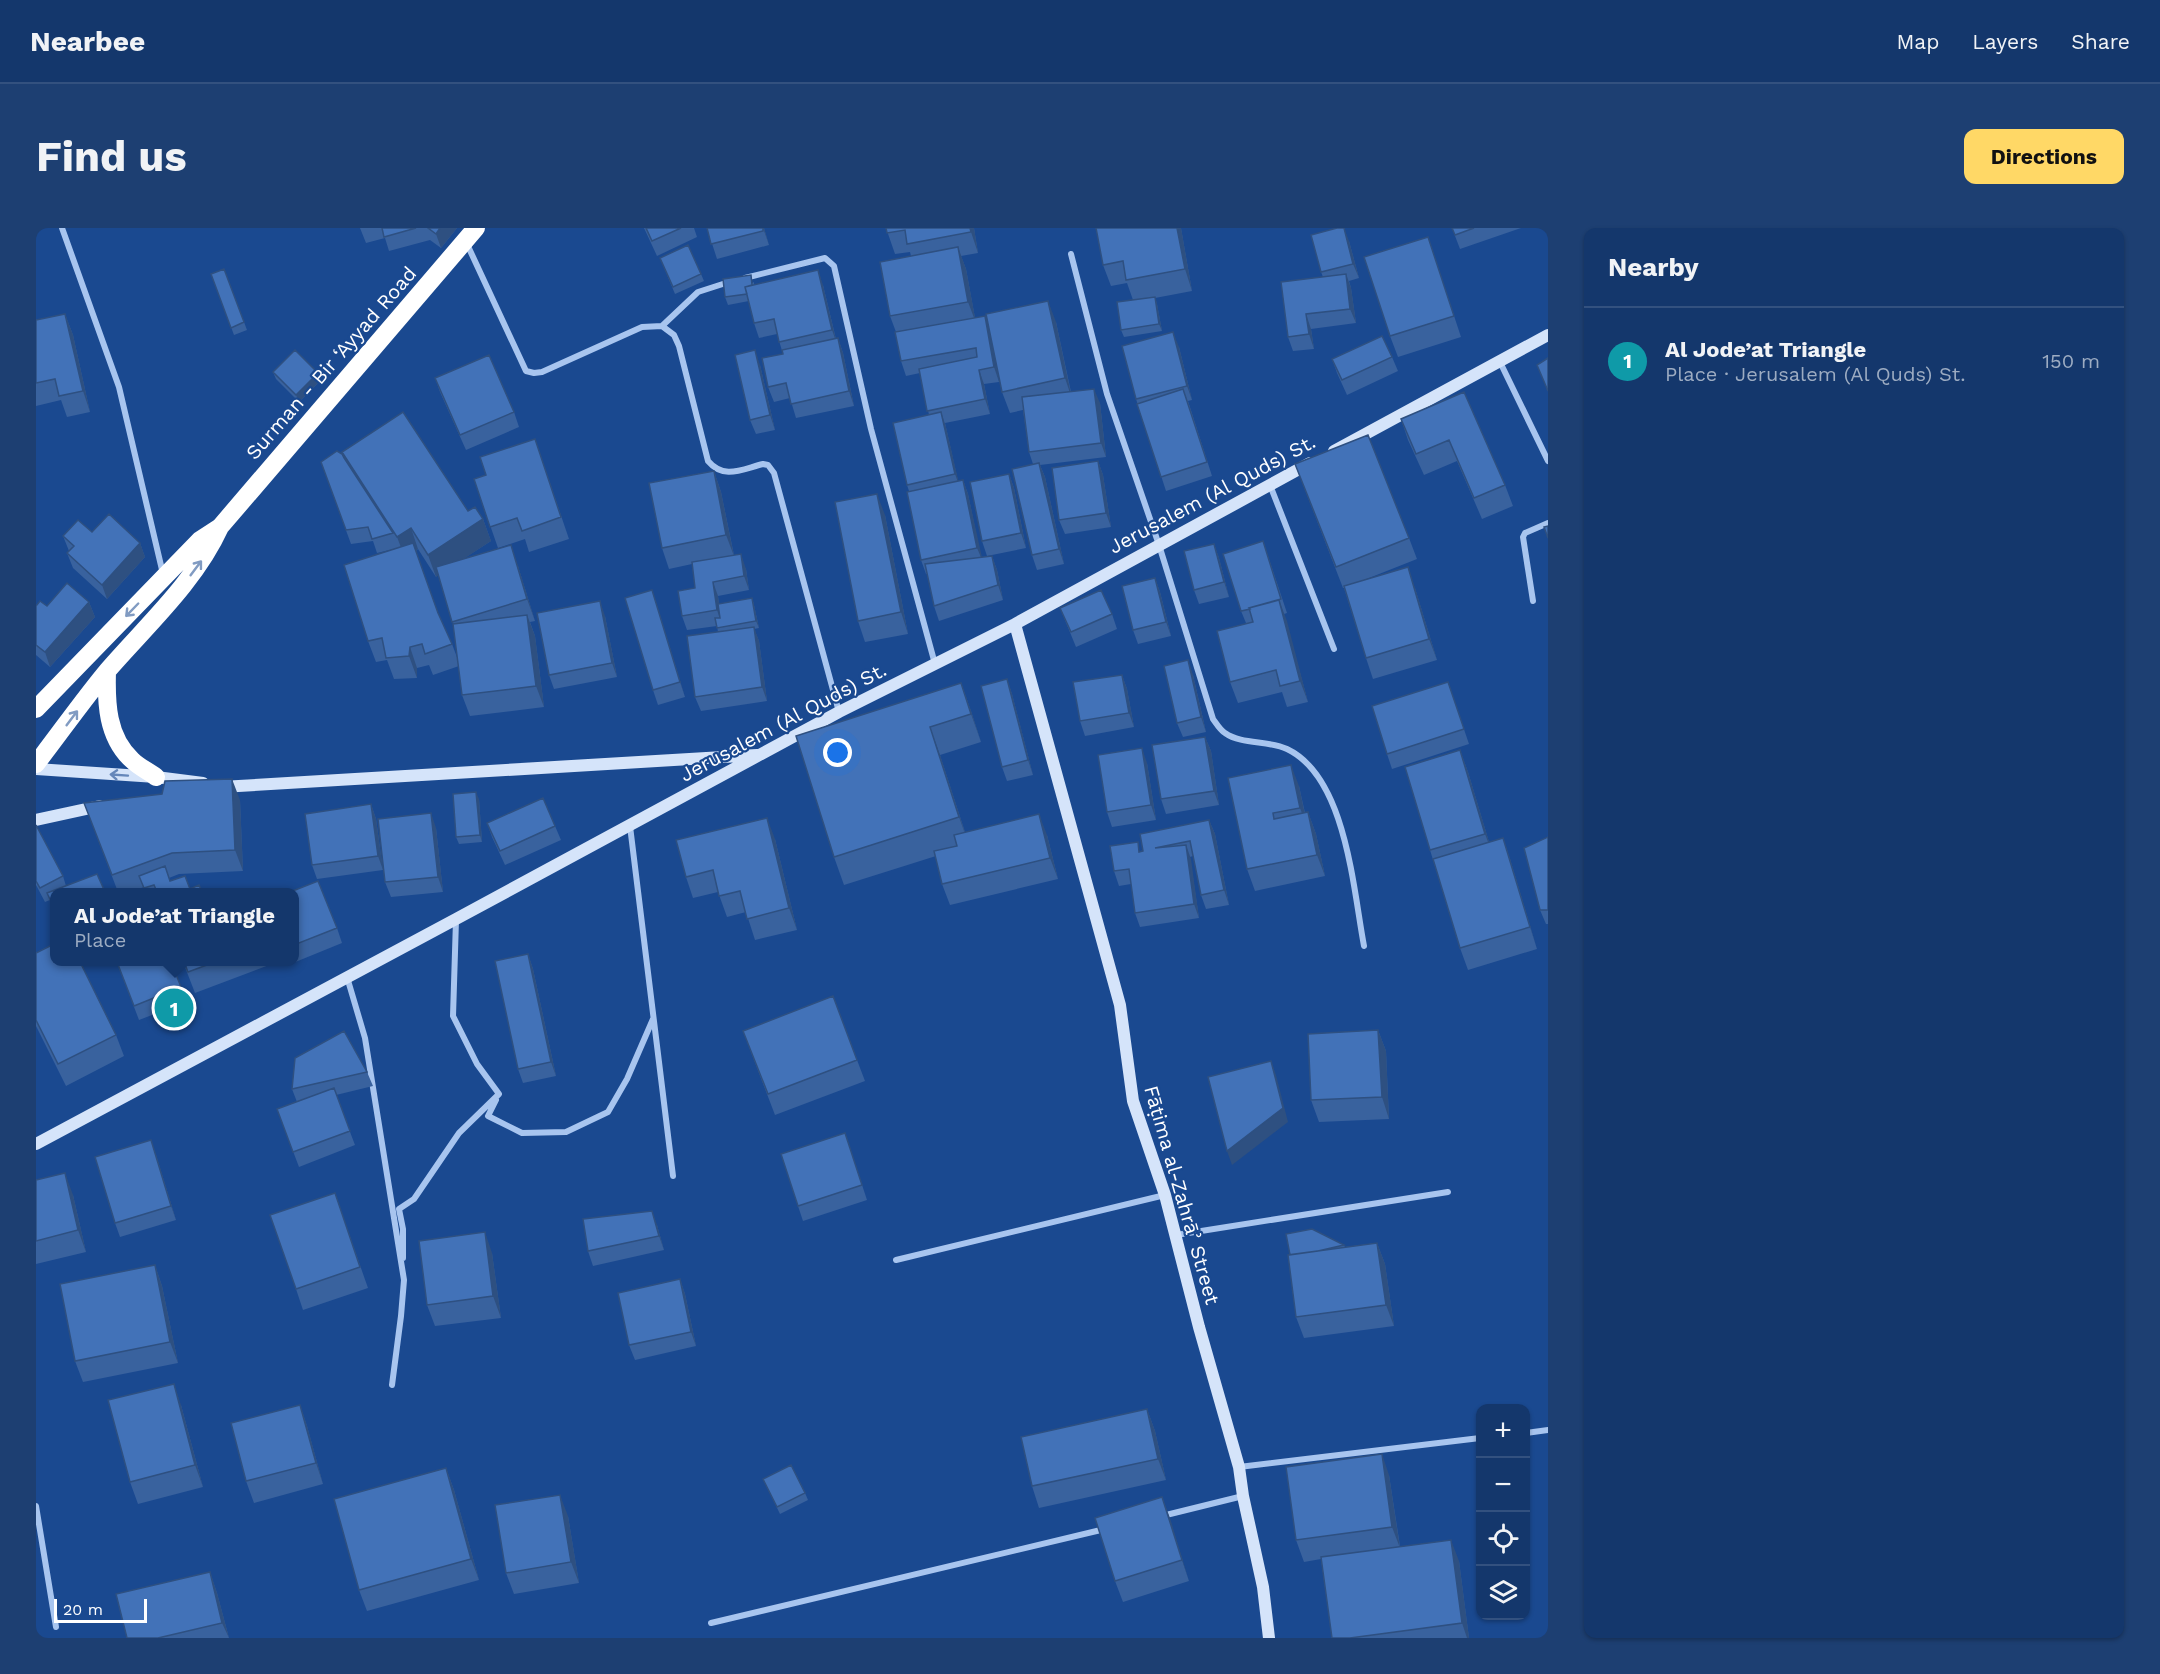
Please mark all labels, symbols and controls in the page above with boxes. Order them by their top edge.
text: Nearbee [30,25,145,58]
text: Map [1896,29,1939,54]
text: Layers [1972,29,2038,54]
text: Share [2071,29,2130,54]
button: Directions [1964,129,2124,184]
text: Find us [36,132,187,181]
text: Nearby [1608,252,1699,282]
street label: Surman - Bir ‘Ayyad Road [241,262,421,464]
text: Al Jode’at Triangle [1665,337,1866,362]
text: 1 [1623,349,1632,373]
text: 150 m [2042,349,2100,373]
text: Place · Jerusalem (Al Quds) St. [1665,362,1966,386]
street label: Jerusalem (Al Quds) St. [1105,429,1319,559]
one-way arrow [189,560,202,576]
one-way arrow [125,602,140,617]
street label: Jerusalem (Al Quds) St. [676,657,890,787]
one-way arrow [65,710,78,726]
your location [823,738,852,767]
one-way arrow [109,769,129,780]
popup [50,888,299,966]
text: Al Jode’at Triangle [74,903,275,928]
text: Place [74,928,126,952]
pin: 1 [154,986,194,1030]
street label: Fāṭima al-Zahrāʾ Street [1139,1083,1225,1308]
map controls [1476,1404,1530,1620]
button: + [1476,1404,1530,1458]
button: − [1476,1458,1530,1512]
button: locate [1476,1512,1530,1566]
button: layers [1476,1566,1530,1620]
scale bar [54,1596,147,1624]
text: 20 m [63,1600,103,1619]

